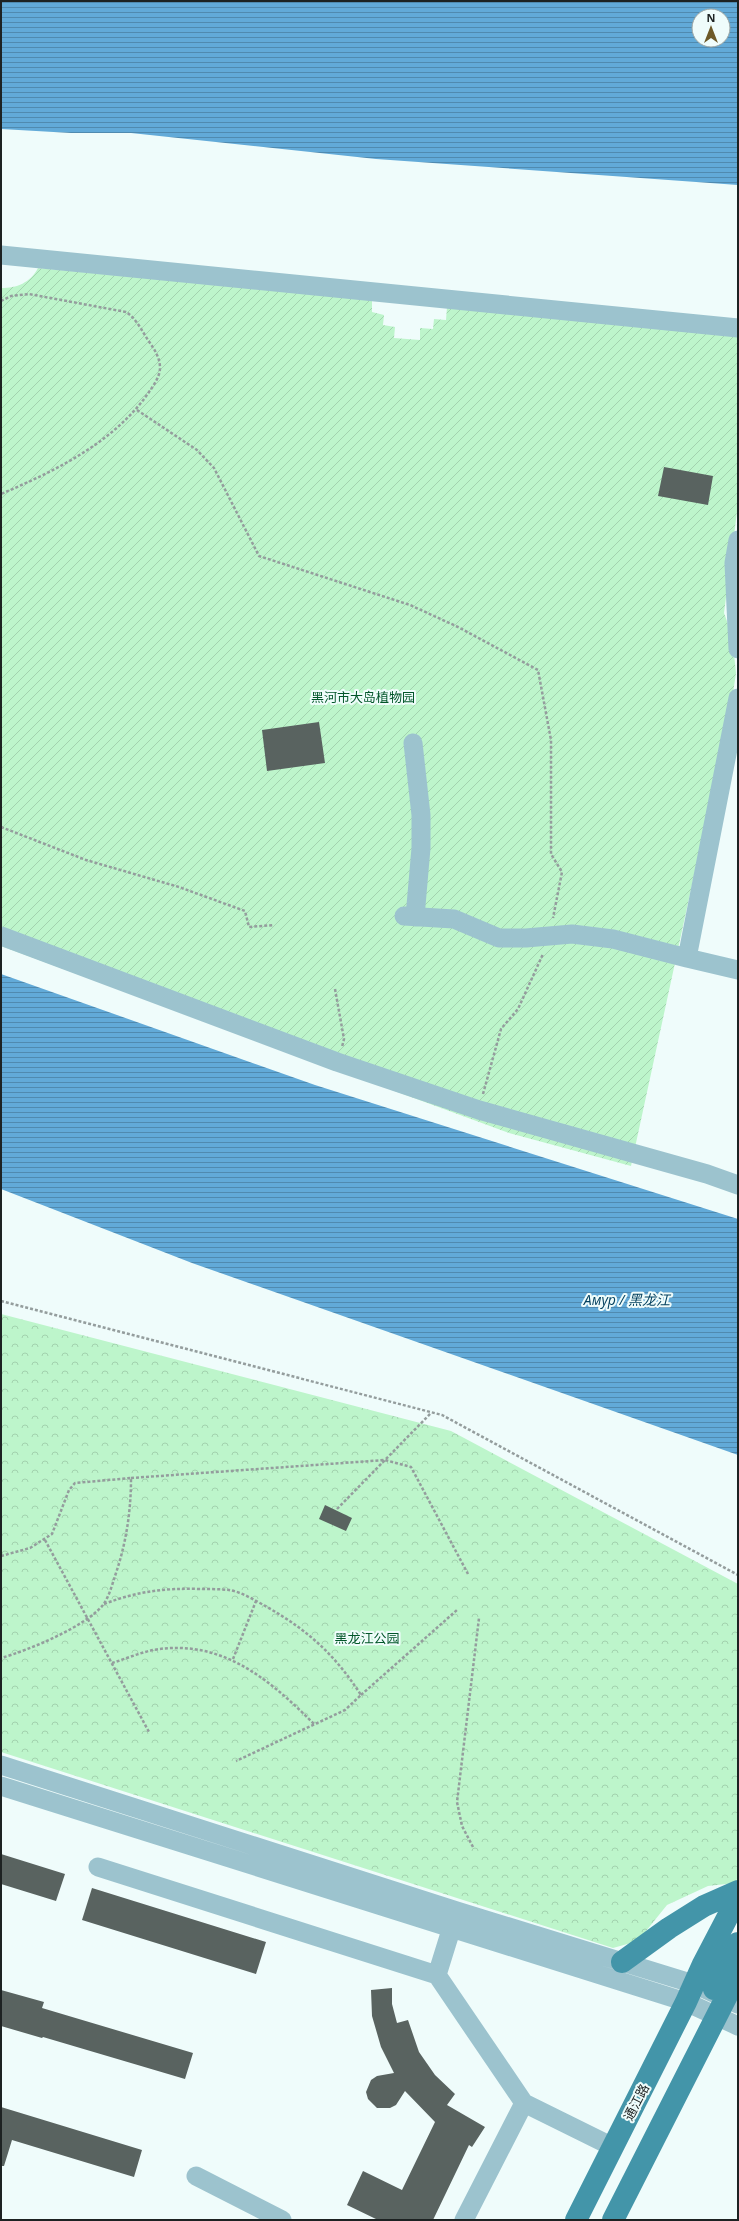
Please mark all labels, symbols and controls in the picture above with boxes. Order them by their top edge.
north arrow [691,8,731,48]
text: N [707,10,715,25]
park label: 黑河市大岛植物园 [311,688,415,706]
water label: Амур / 黑龙江 [583,1290,672,1309]
park label: 黑龙江公园 [334,1629,400,1647]
street label: 通江路 [619,2081,653,2123]

